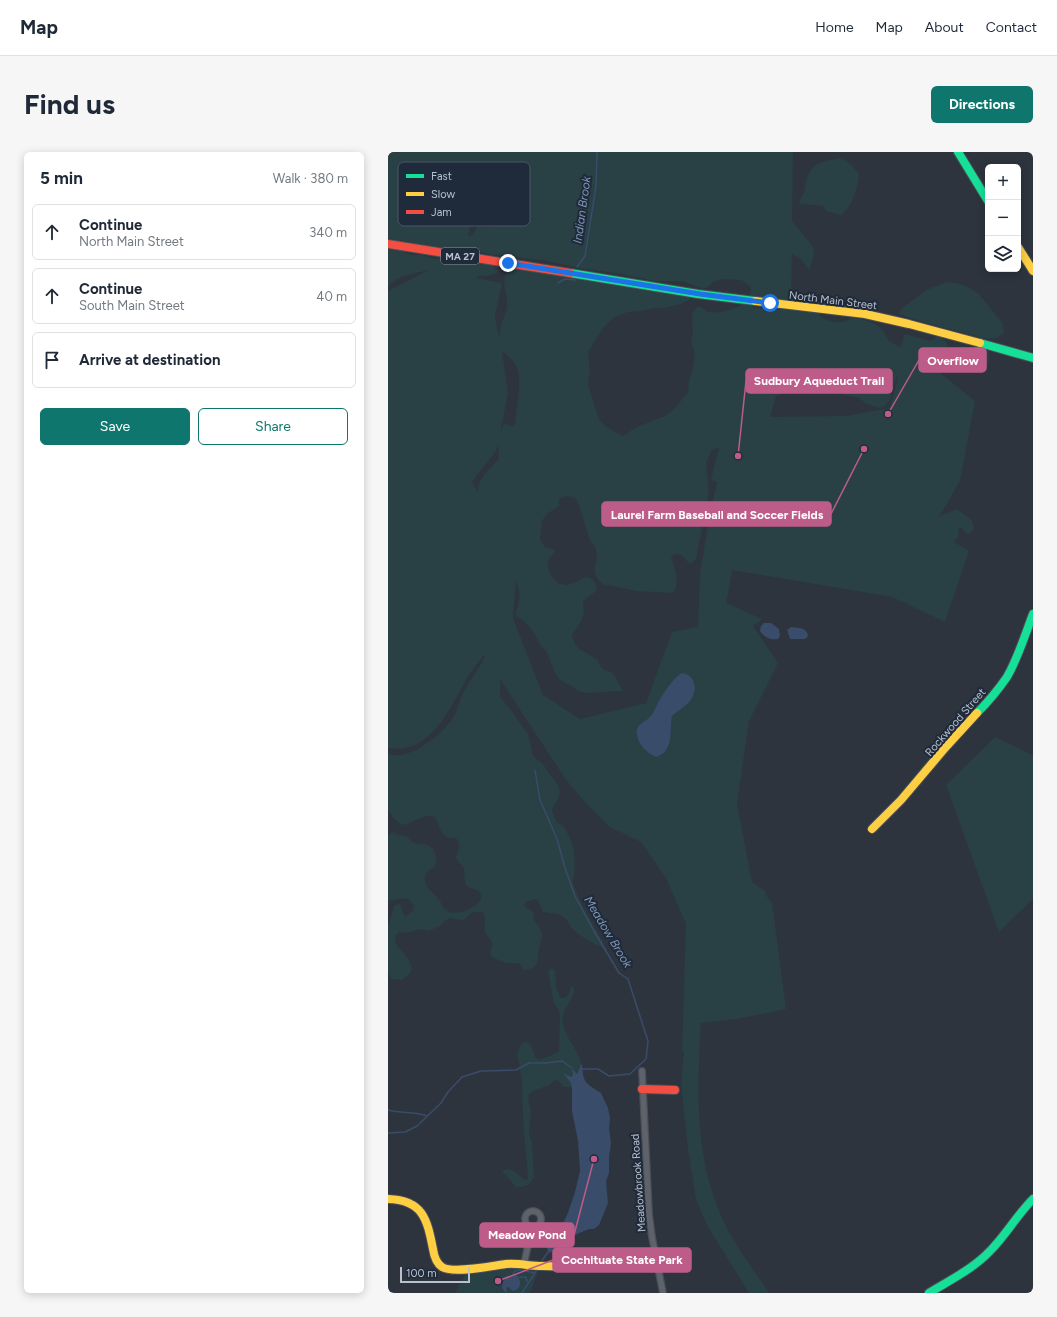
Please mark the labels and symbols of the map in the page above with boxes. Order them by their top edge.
legend [398,162,530,226]
text: Fast [431,170,452,183]
water label: Indian Brook [570,174,594,244]
text: Slow [431,188,455,201]
text: Jam [431,206,452,219]
road number: MA 27 [441,248,479,264]
route end [499,254,517,272]
street label: North Main Street [788,289,878,312]
route start [761,294,779,312]
callout: Overflow [919,348,986,372]
text: Overflow [927,354,979,368]
callout: Sudbury Aqueduct Trail [746,369,892,393]
text: Sudbury Aqueduct Trail [754,374,884,388]
callout: Laurel Farm Baseball and Soccer Fields [602,502,831,526]
text: Laurel Farm Baseball and Soccer Fields [611,508,824,522]
street label: Rockwood Street [922,686,988,759]
water label: Meadow Brook [581,894,636,971]
street label: Meadowbrook Road [629,1133,648,1233]
callout: Meadow Pond [480,1223,574,1247]
text: Meadow Pond [488,1228,566,1242]
callout: Cochituate State Park [553,1248,691,1272]
text: Cochituate State Park [561,1253,683,1267]
scale bar [400,1265,470,1284]

